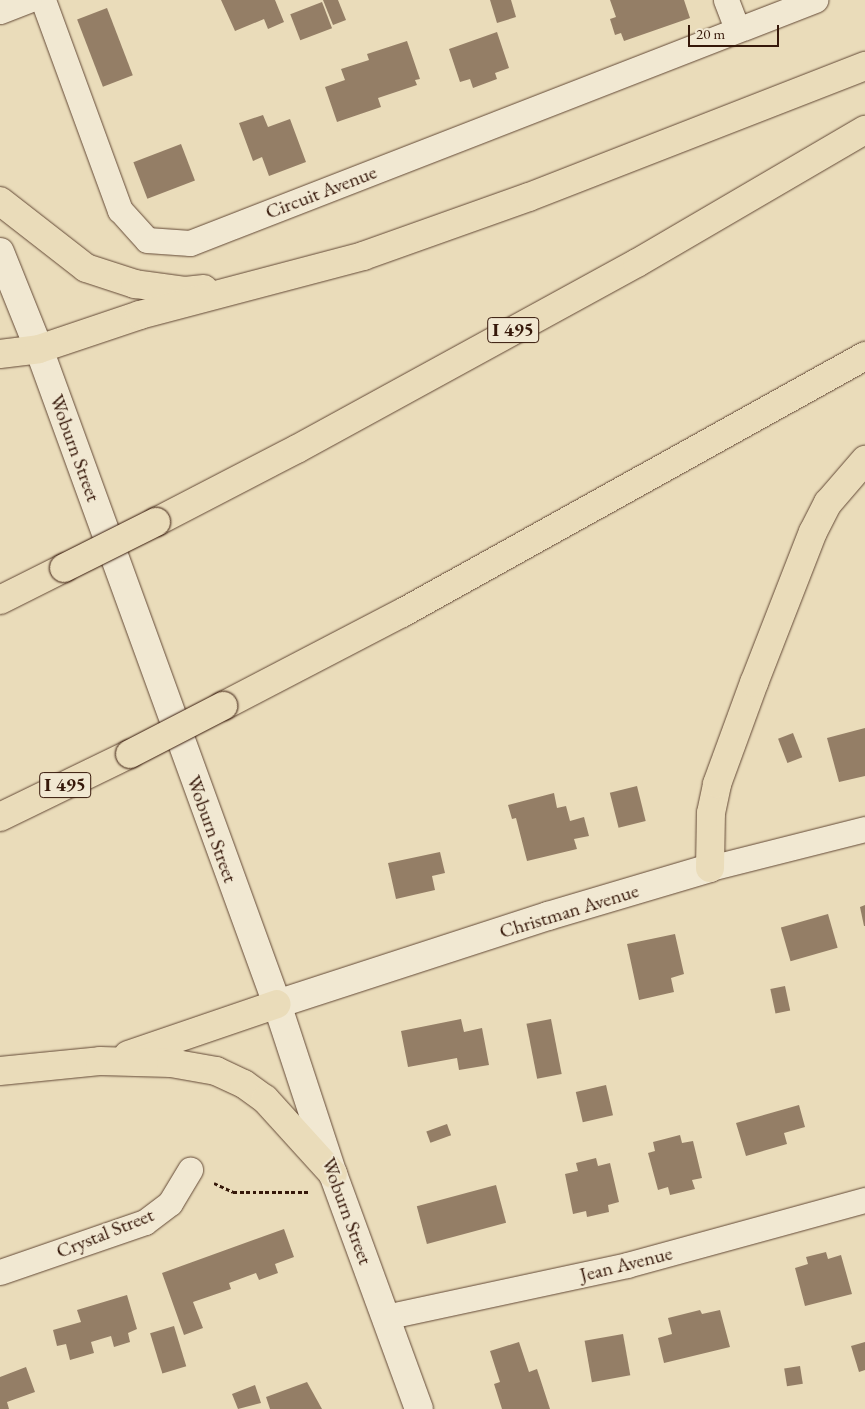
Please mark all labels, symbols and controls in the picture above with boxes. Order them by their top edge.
scale bar [690,15,781,47]
text: 20 m [696,24,725,43]
street label: Circuit Avenue [262,160,380,224]
road number: I 495 [487,314,539,346]
street label: Woburn Street [45,391,105,505]
road number: I 495 [39,768,91,802]
street label: Woburn Street [182,772,242,886]
street label: Christman Avenue [496,878,642,944]
street label: Woburn Street [317,1154,377,1268]
street label: Crystal Street [53,1203,157,1263]
street label: Jean Avenue [577,1241,675,1287]

